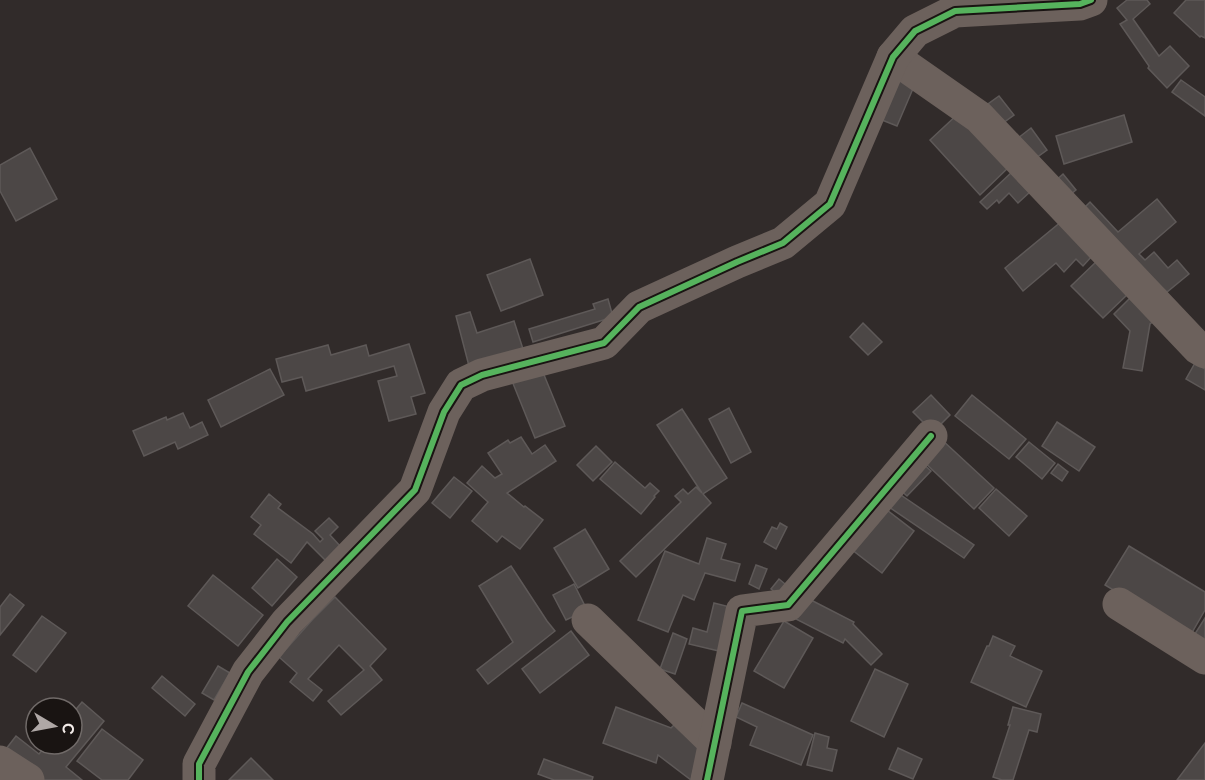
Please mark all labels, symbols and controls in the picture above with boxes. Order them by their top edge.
north arrow [24,696,84,756]
text: С [58,721,79,736]

